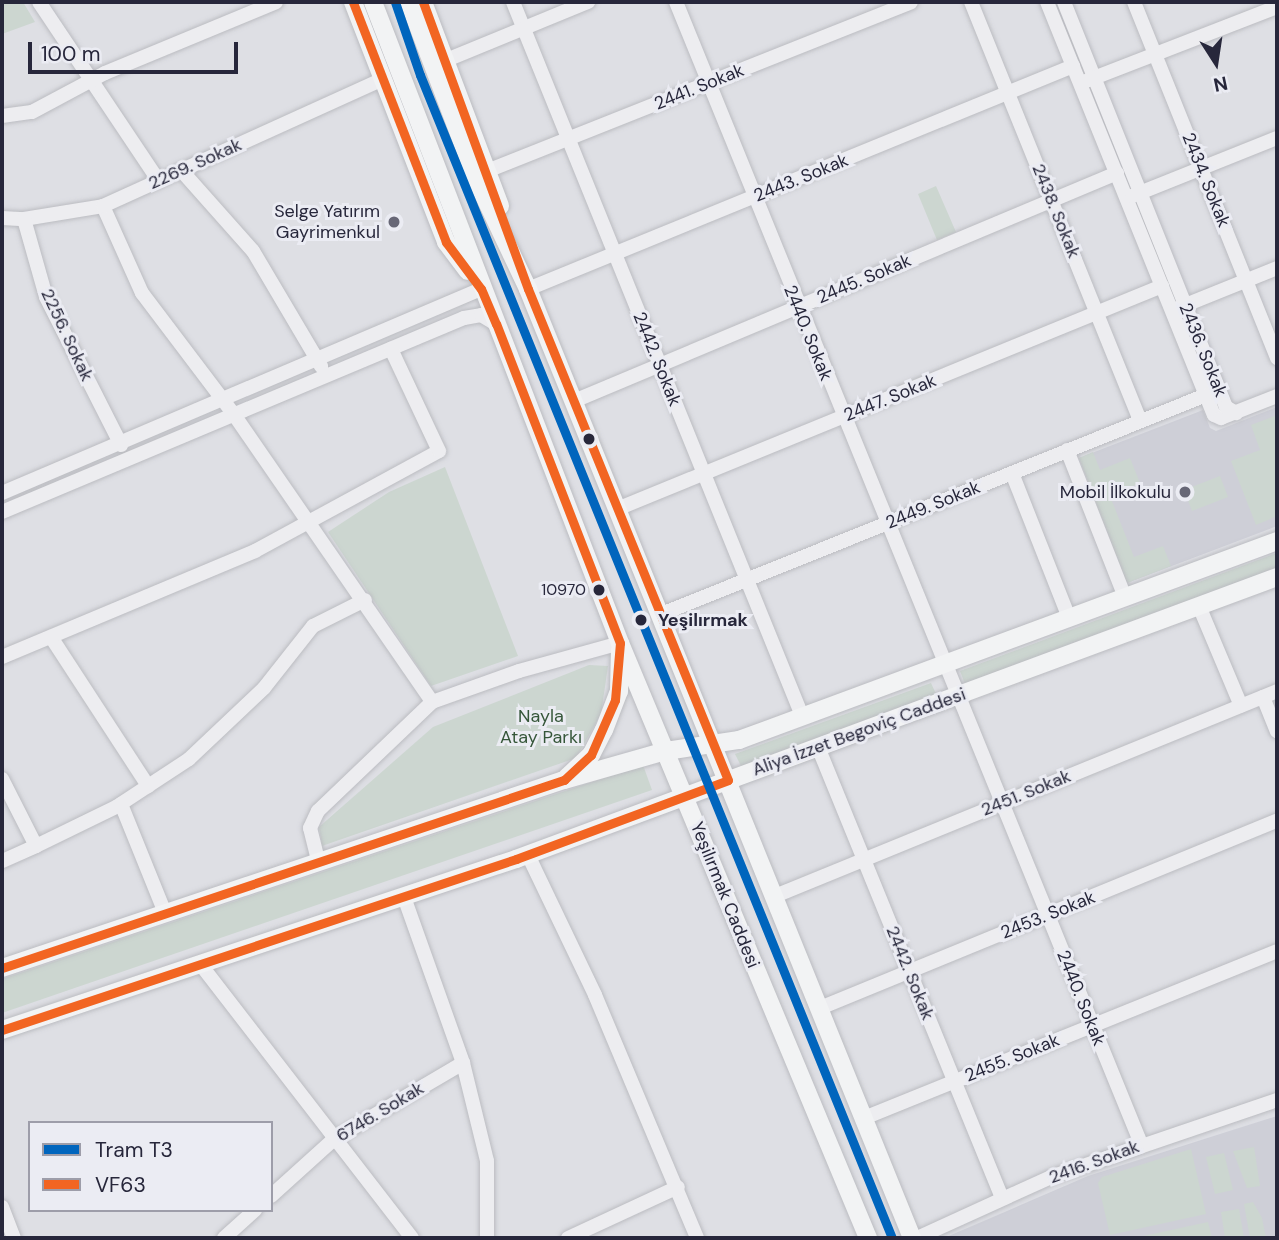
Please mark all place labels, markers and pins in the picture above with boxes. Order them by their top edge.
place label: Selge Yatırım Gayrimenkul [274,201,380,244]
marker: Selge Yatırım Gayrimenkul [386,214,402,230]
unlabelled marker [582,432,596,446]
place label: Mobil İlkokulu [1060,481,1171,503]
marker: Mobil İlkokulu [1177,484,1193,500]
place label: 10970 [541,580,586,600]
marker: 10970 [592,583,606,597]
marker: Yeşilırmak [630,609,652,631]
place label: Yeşilırmak [658,609,748,631]

